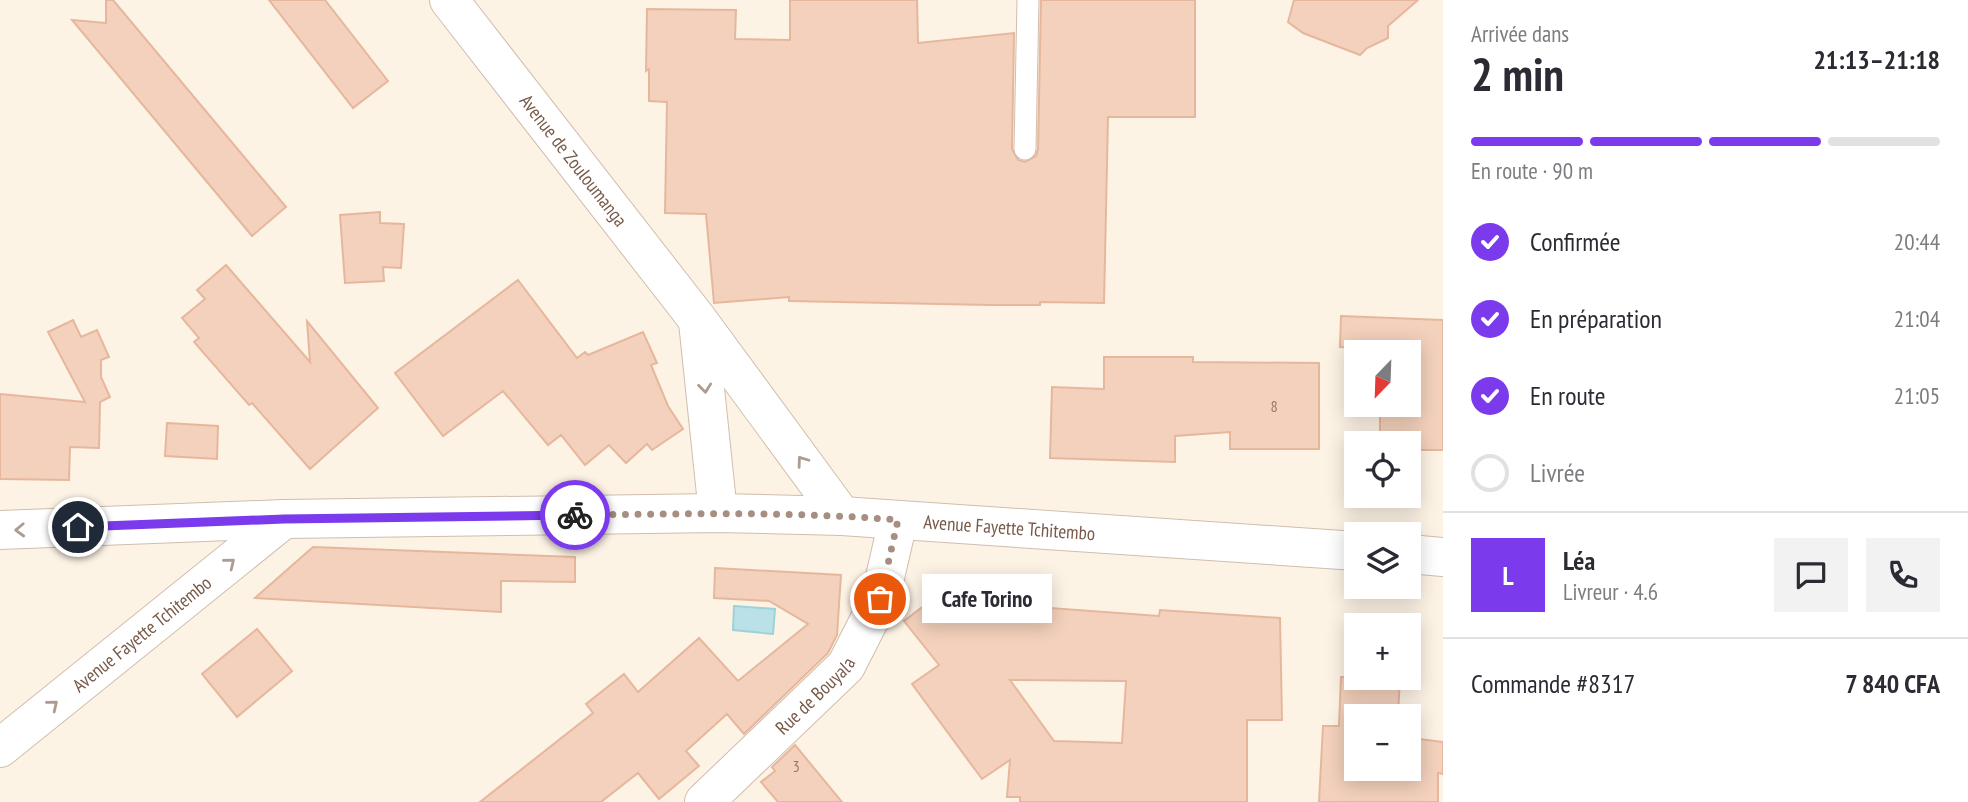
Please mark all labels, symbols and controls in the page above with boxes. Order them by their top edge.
text: Arrivée dans [1471,19,1569,48]
text: 21:13–21:18 [1813,43,1940,76]
text: 2 min [1471,44,1564,104]
street label: Avenue de Zouloumanga [515,89,633,231]
text: En route · 90 m [1471,156,1593,185]
icon: check [1471,223,1509,261]
text: Confirmée [1530,225,1621,258]
text: 20:44 [1894,227,1940,256]
icon: check [1471,300,1509,338]
text: En préparation [1530,302,1662,335]
text: 21:04 [1894,304,1940,333]
north arrow [1344,340,1421,416]
map controls [1344,340,1421,781]
icon: check [1471,377,1509,415]
text: En route [1530,379,1605,412]
text: 21:05 [1894,381,1940,410]
one-way arrow [697,383,712,394]
house number: 8 [1270,396,1278,416]
button: locate [1344,431,1421,508]
one-way arrow [797,456,810,469]
text: Livrée [1530,456,1585,489]
courier [540,480,610,550]
icon: bike [556,496,594,534]
pin [48,497,108,557]
icon: home [59,508,97,546]
street label: Avenue Fayette Tchitembo [923,510,1096,545]
one-way arrow [14,522,25,537]
button: layers [1344,522,1421,599]
button: chat [1774,538,1848,612]
button: phone [1866,538,1940,612]
text: Léa [1563,544,1595,577]
one-way arrow [223,558,235,571]
text: L [1502,559,1514,592]
pin [850,569,910,629]
street label: Avenue Fayette Tchitembo [67,570,216,697]
callout: Cafe Torino [922,574,1052,624]
text: Livreur · 4.6 [1563,577,1658,606]
icon: bag [861,580,899,618]
text: Cafe Torino [941,584,1033,613]
button: + [1344,613,1421,690]
street label: Rue de Bouyala [770,653,860,739]
text: Commande #8317 [1471,667,1635,700]
text: 7 840 CFA [1845,667,1940,700]
one-way arrow [46,701,58,714]
button: − [1344,704,1421,781]
house number: 3 [792,756,800,776]

